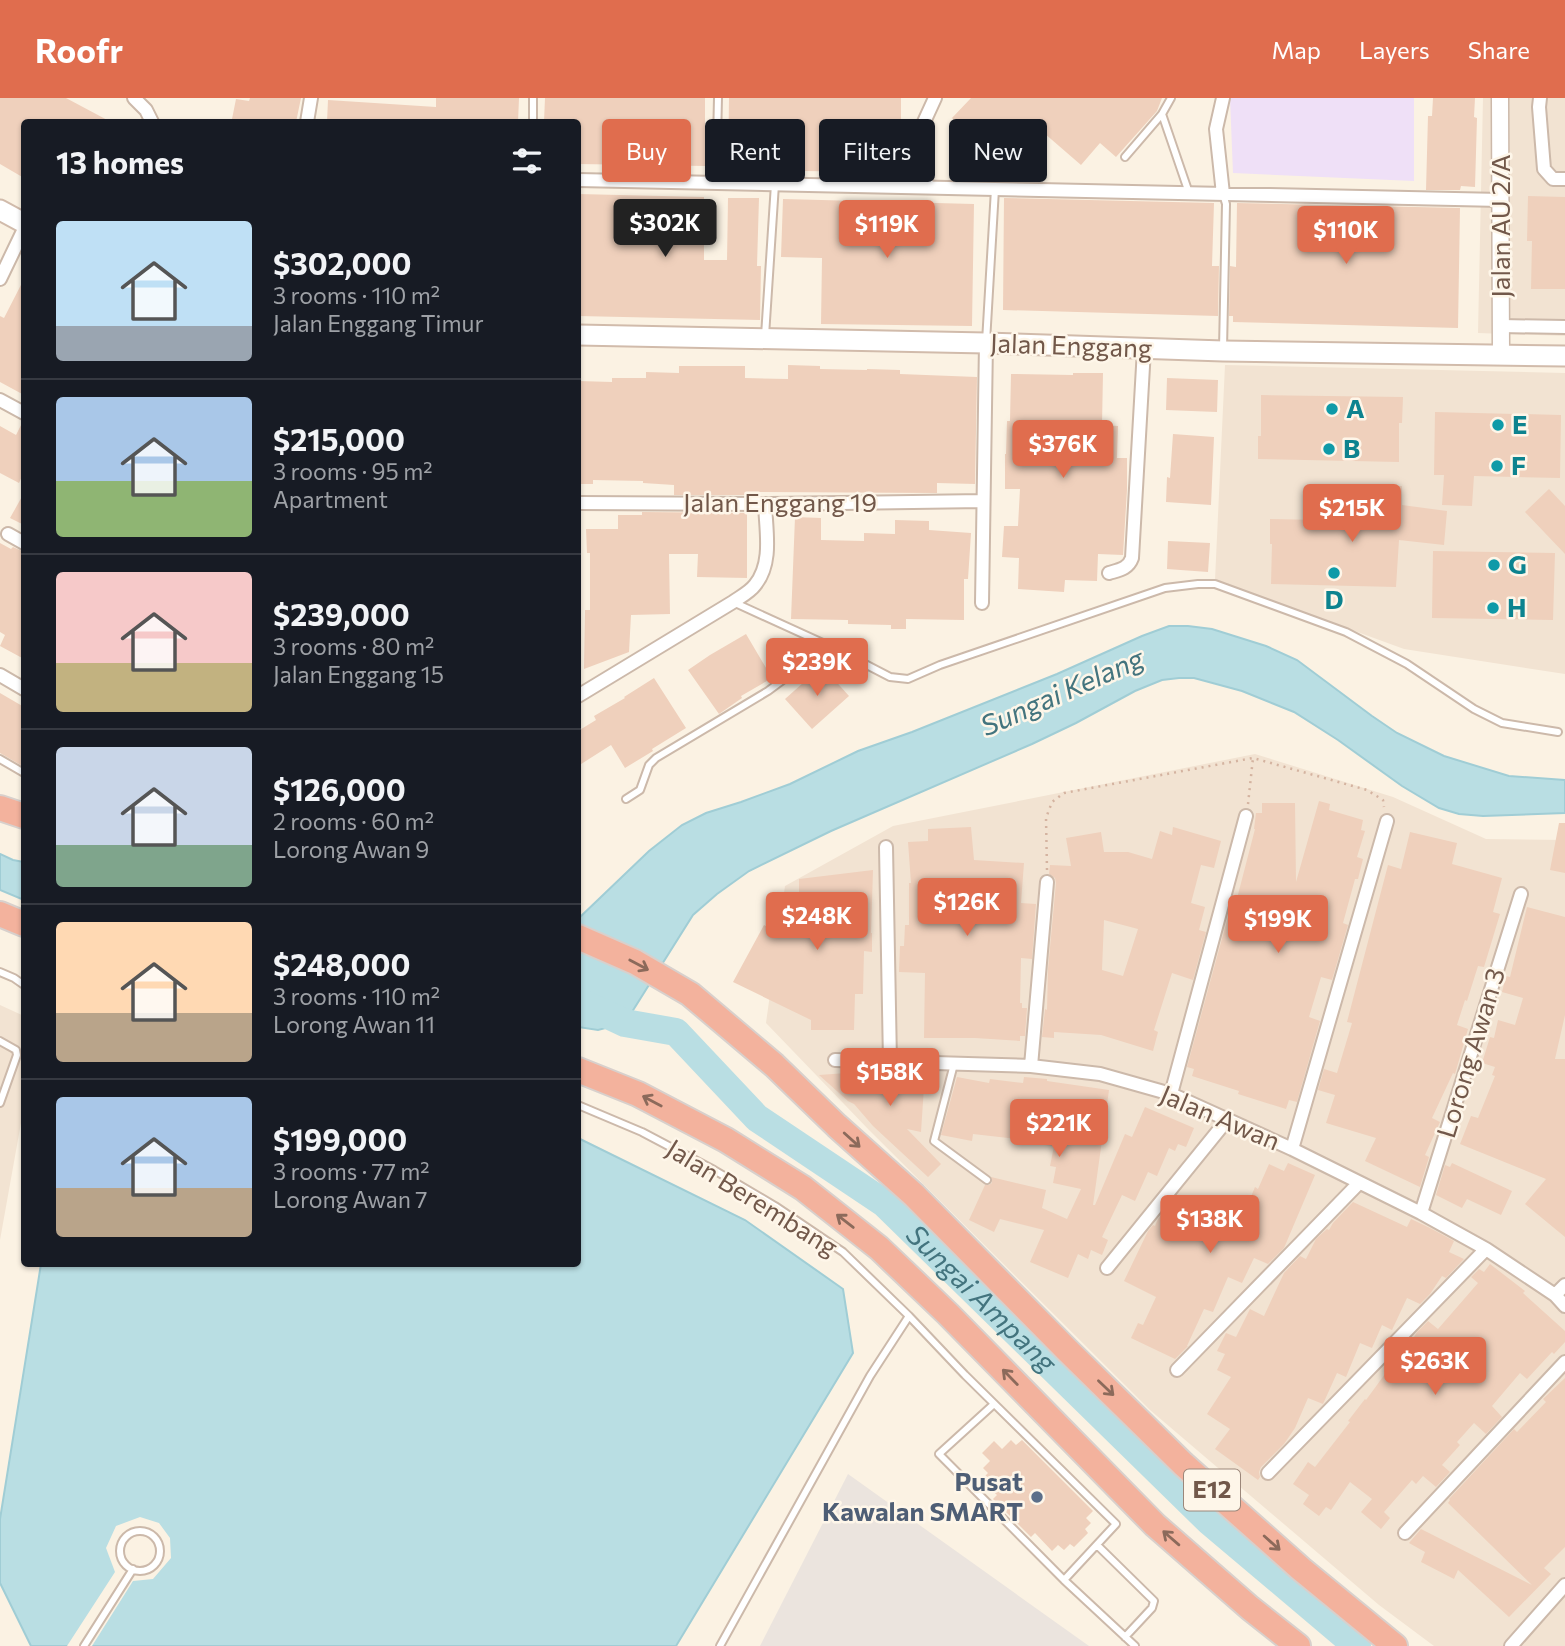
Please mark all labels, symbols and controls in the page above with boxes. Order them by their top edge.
text: Roofr [35,29,123,70]
text: Map [1272,35,1321,64]
text: Layers [1359,35,1430,64]
text: Share [1468,35,1530,64]
chip: Buy [602,119,691,182]
chip: Rent [705,119,805,182]
chip: Filters [819,119,935,182]
chip: New [949,119,1047,182]
icon: filters [508,142,546,180]
text: 13 homes [56,143,184,180]
street label: Jalan AU 2/A [1484,154,1515,298]
pin: $302K [616,200,714,259]
pin: $119K [838,200,936,260]
pin: $110K [1297,206,1395,266]
text: $302K [630,208,700,236]
text: $119K [855,209,919,237]
text: $110K [1313,215,1379,243]
text: $302,000 [273,244,411,281]
icon: home [112,249,196,333]
text: 3 rooms · 110 m² [273,281,440,309]
text: Jalan Enggang Timur [273,309,484,337]
street label: Jalan Enggang [989,326,1153,363]
place label: A [1346,392,1365,423]
marker: A [1324,401,1340,417]
place label: E [1512,408,1528,439]
marker: E [1490,417,1506,433]
text: $215,000 [273,420,405,457]
pin: $376K [1014,420,1112,480]
icon: home [112,425,196,509]
text: $376K [1028,429,1098,457]
place label: B [1343,432,1360,463]
marker: B [1321,441,1337,457]
place label: F [1511,449,1526,480]
text: 3 rooms · 95 m² [273,457,432,485]
marker: F [1489,458,1505,474]
pin: $215K [1303,484,1401,544]
text: Apartment [273,485,388,513]
street label: Jalan Enggang 19 [683,486,877,517]
text: $215K [1319,493,1385,521]
place label: G [1508,548,1527,579]
marker: G [1486,557,1502,573]
marker: D [1326,565,1342,581]
place label: D [1324,583,1344,614]
place label: H [1507,591,1527,622]
text: $239,000 [273,595,410,632]
icon: home [112,600,196,684]
marker: H [1485,600,1501,616]
text: 3 rooms · 80 m² [273,632,434,660]
pin: $239K [768,638,866,698]
water label: Sungai Kelang [975,639,1150,742]
text: $239K [782,647,852,675]
text: Jalan Enggang 15 [273,660,444,688]
text: $126,000 [273,770,406,807]
icon: home [112,775,196,859]
text: 2 rooms · 60 m² [273,807,434,835]
text: Lorong Awan 9 [273,835,429,863]
pin: $126K [918,878,1016,938]
text: $126K [934,887,1000,915]
pin: $248K [768,892,866,952]
pin: $199K [1229,896,1327,955]
text: $248K [782,901,852,929]
text: $199K [1244,904,1312,932]
text: $248,000 [273,945,410,982]
icon: home [112,950,196,1034]
one-way arrow [629,959,649,973]
street label: Lorong Awan 3 [1429,964,1510,1141]
text: 3 rooms · 110 m² [273,982,440,1010]
text: Lorong Awan 11 [273,1010,435,1038]
pin: $158K [841,1048,939,1108]
text: $158K [856,1057,924,1085]
street label: Jalan Awan [1156,1077,1285,1156]
one-way arrow [642,1094,663,1108]
pin: $221K [1010,1100,1108,1159]
text: $221K [1026,1108,1092,1136]
text: $199,000 [273,1120,407,1157]
icon: home [112,1125,196,1209]
street label: Jalan Berembang [661,1132,844,1262]
one-way arrow [843,1132,861,1148]
text: 3 rooms · 77 m² [273,1157,430,1185]
text: Lorong Awan 7 [273,1185,427,1213]
pin: $138K [1161,1196,1259,1255]
text: $138K [1176,1204,1244,1232]
one-way arrow [836,1214,855,1229]
water label: Sungai Ampang [900,1217,1066,1380]
pin: $263K [1386,1338,1484,1397]
text: $263K [1400,1346,1470,1374]
one-way arrow [1002,1369,1019,1386]
one-way arrow [1097,1379,1114,1396]
place label: Pusat Kawalan SMART [822,1465,1023,1526]
road number: E12 [1184,1470,1240,1510]
marker: Pusat Kawalan SMART [1029,1489,1045,1505]
one-way arrow [1162,1531,1180,1547]
one-way arrow [1263,1535,1280,1552]

